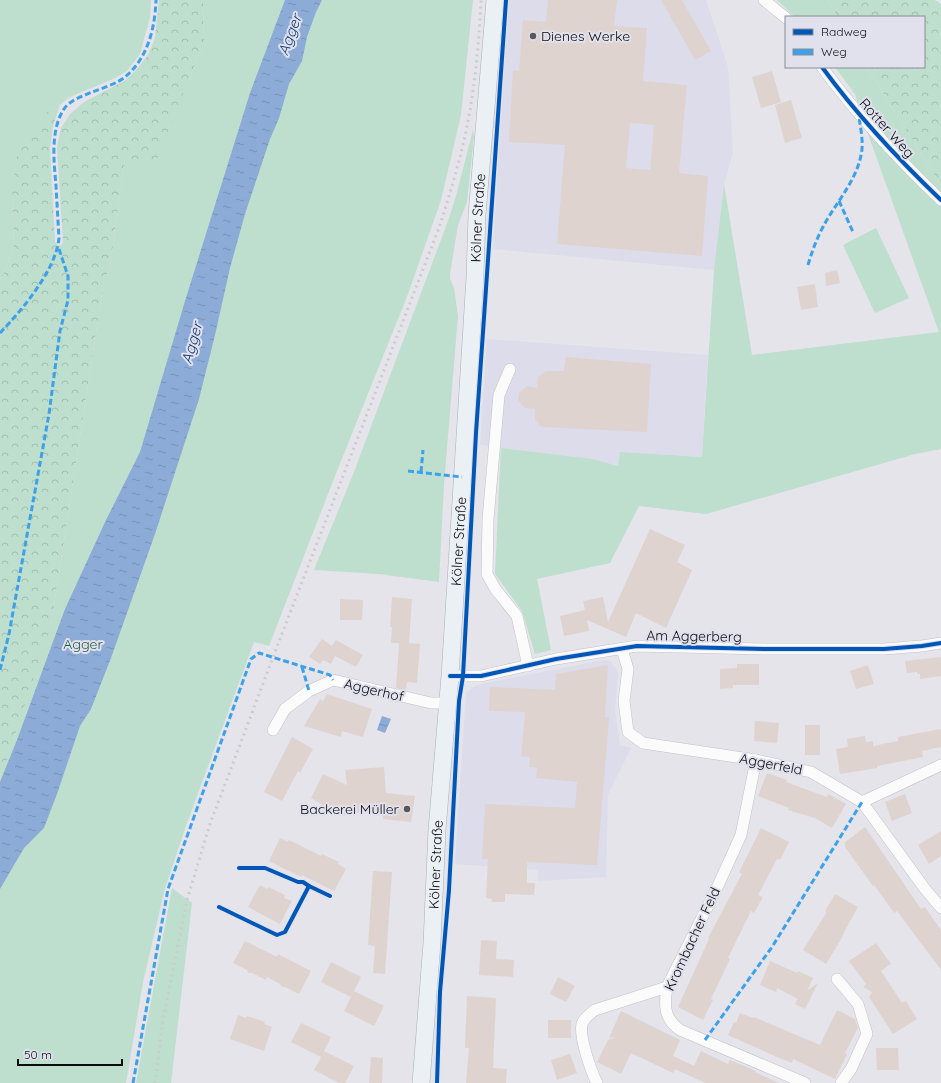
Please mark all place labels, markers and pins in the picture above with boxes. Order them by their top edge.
place label: Dienes Werke [541,27,630,45]
marker: Dienes Werke [528,31,538,41]
place label: Backerei Müller [300,800,400,818]
marker: Backerei Müller [402,804,412,814]

